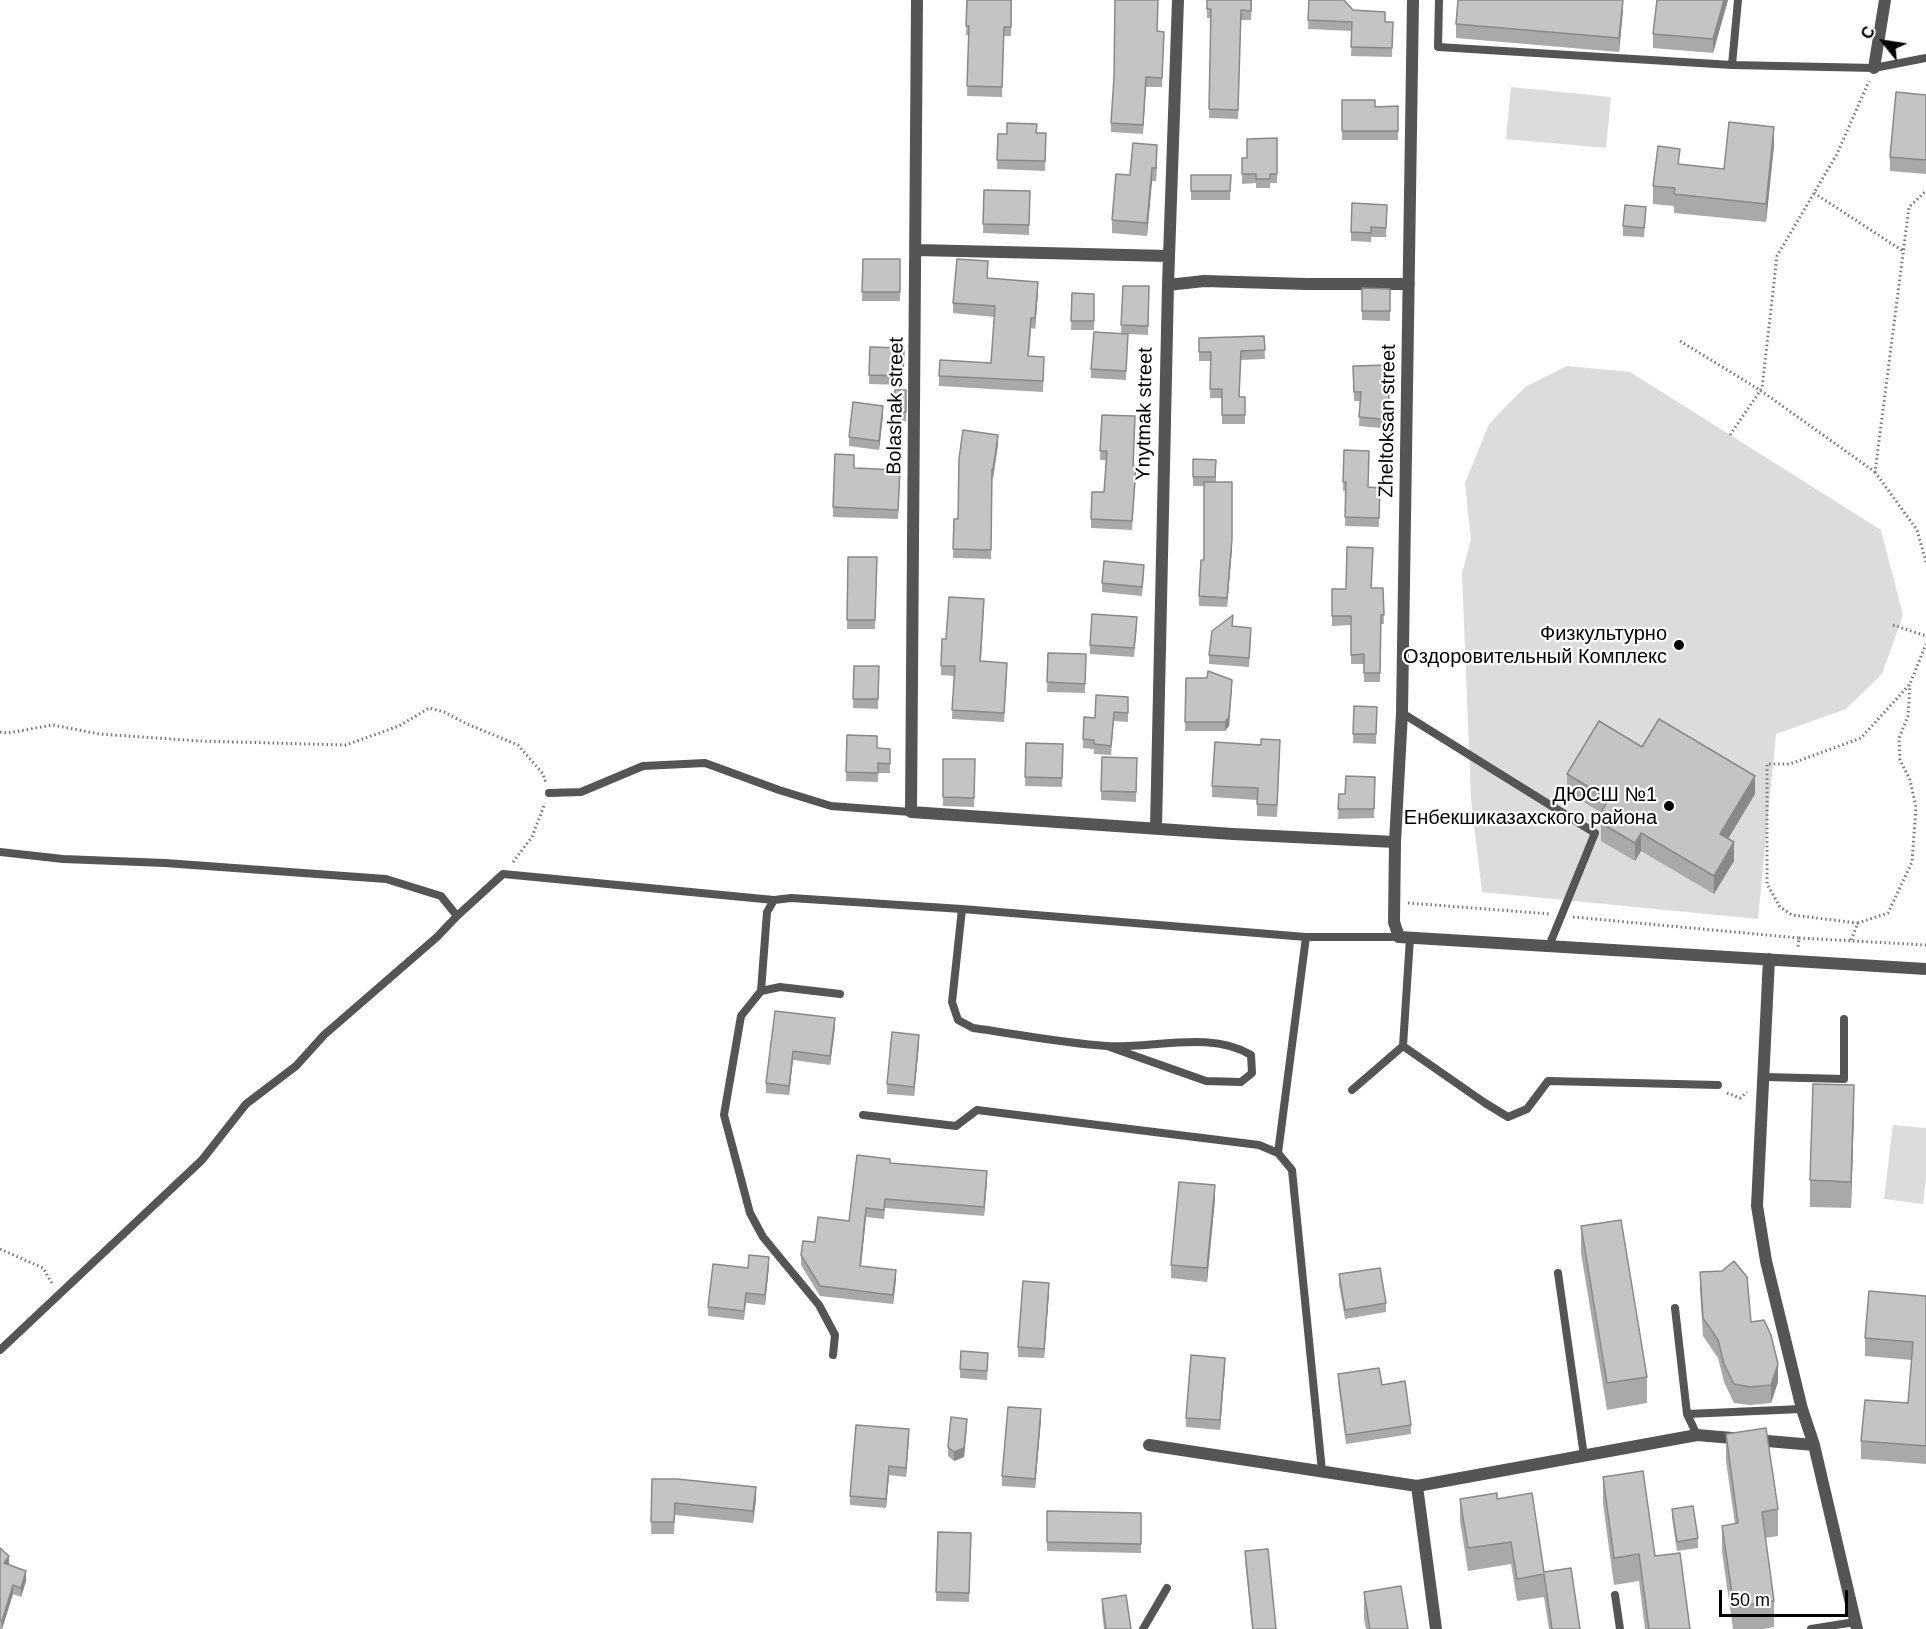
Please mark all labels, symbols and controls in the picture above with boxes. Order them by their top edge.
north arrow [1854,12,1914,72]
text: С [1858,23,1878,42]
street label: Bolashak street [883,337,909,475]
street label: Zheltoksan street [1375,344,1401,498]
street label: Ynytmak street [1132,347,1158,481]
place label: Физкультурно Оздоровительный Комплекс [1403,622,1667,669]
marker: Физкультурно Оздоровительный Комплекс [1672,638,1686,652]
place label: ДЮСШ №1 Енбекшиказахского района [1404,783,1657,830]
marker: ДЮСШ №1 Енбекшиказахского района [1662,799,1676,813]
scale bar [1722,1578,1851,1616]
text: 50 m [1730,1590,1770,1610]

